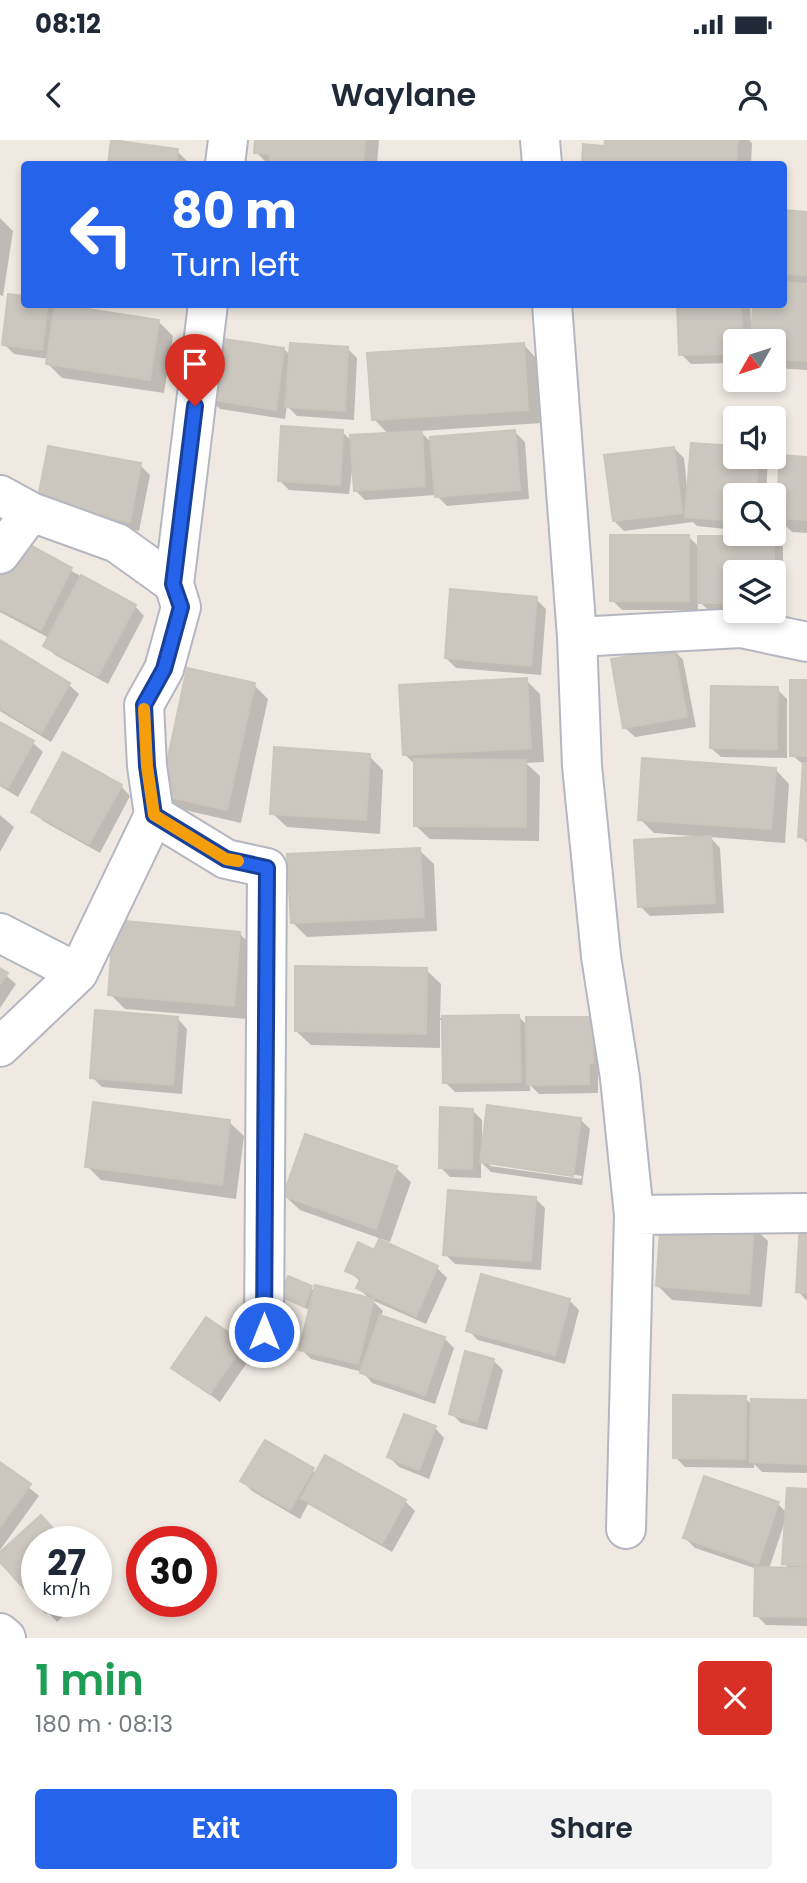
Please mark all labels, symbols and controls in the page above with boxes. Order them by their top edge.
text: 08:12 [35,6,101,42]
text: Waylane [331,72,476,117]
icon: back [35,76,73,114]
icon: person [734,76,772,114]
text: 80 m [171,177,297,245]
icon: left [56,189,147,280]
text: Turn left [171,242,300,287]
north arrow [723,329,786,392]
map controls [723,329,786,623]
pin [165,334,225,406]
icon: arrive [176,345,214,383]
button: sound [723,406,786,469]
button: search [723,483,786,546]
button: layers [723,560,786,623]
position arrow [227,1295,301,1369]
speed limit sign: 30 [126,1526,217,1617]
text: 27 [47,1538,86,1587]
text: km/h [43,1576,90,1601]
text: 1 min [35,1651,144,1710]
button: close [698,1661,772,1735]
text: 180 m · 08:13 [35,1708,173,1740]
button: Exit [35,1789,397,1869]
button: Share [411,1789,772,1869]

